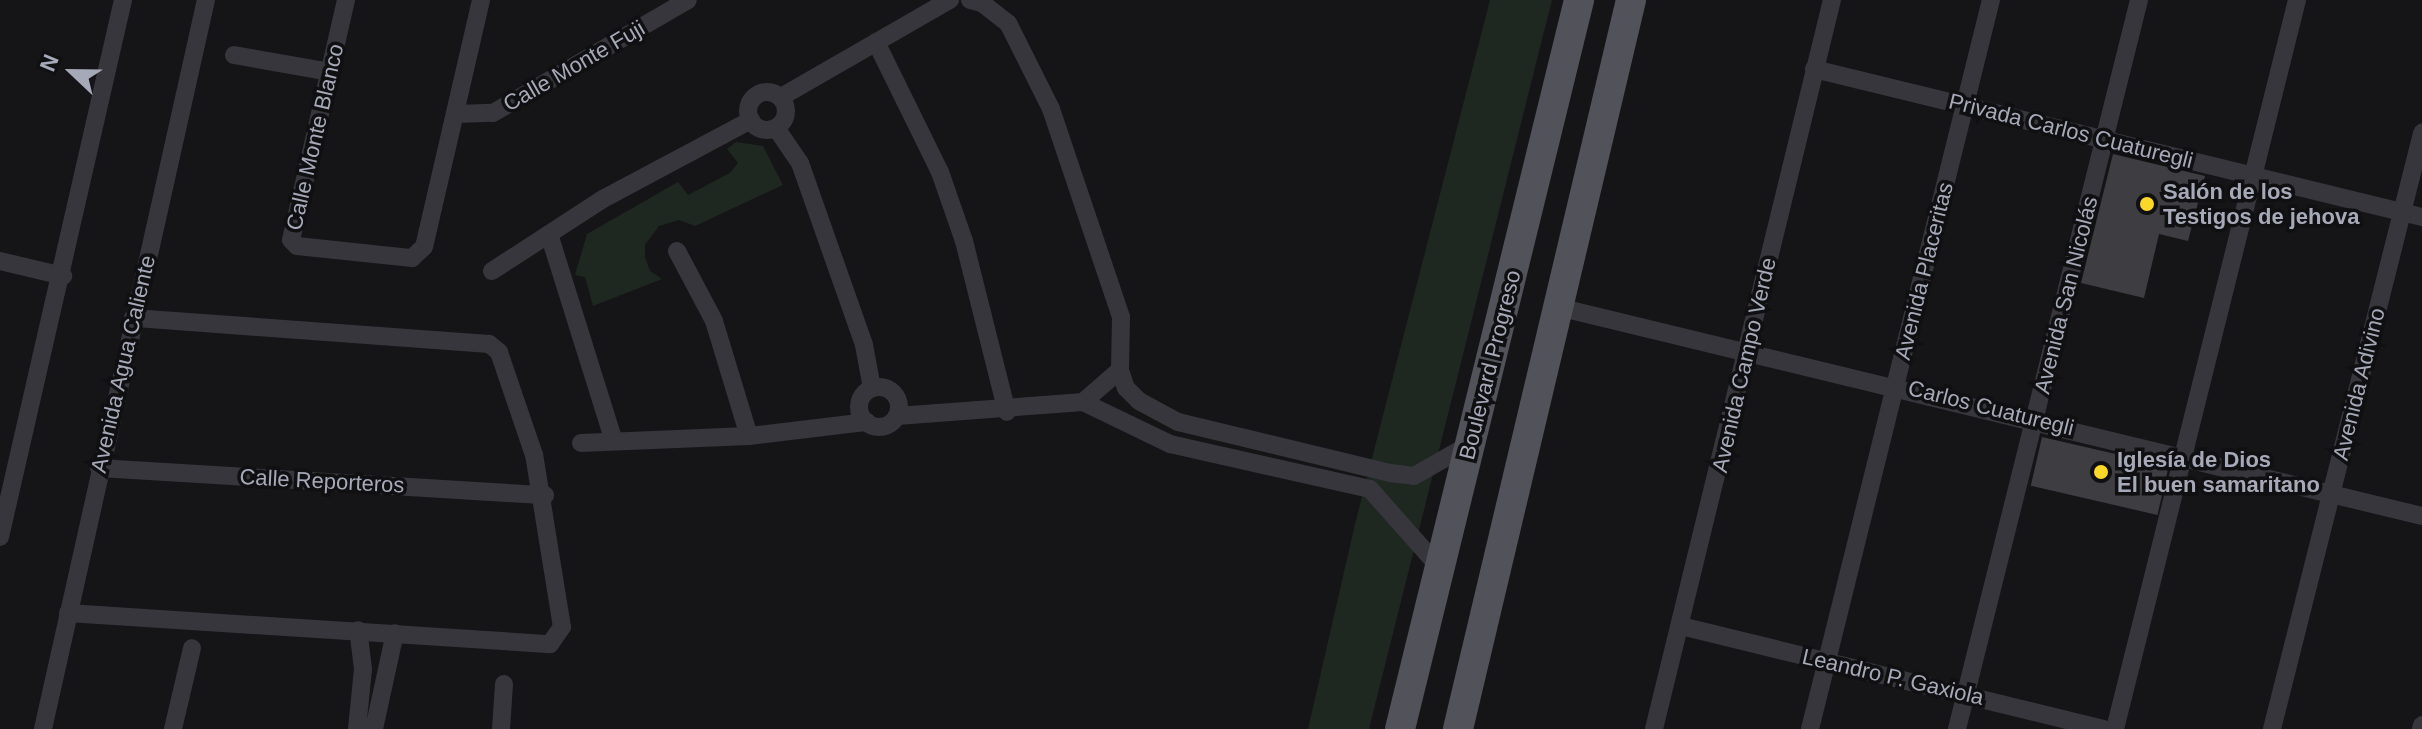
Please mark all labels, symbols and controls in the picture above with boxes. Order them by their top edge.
street label: Calle Monte Fuji [499,15,649,117]
north arrow [32,32,112,112]
street label: Calle Monte Blanco [281,41,349,233]
text: N [35,51,64,75]
street label: Privada Carlos Cuaturegli [1946,88,2196,174]
place label: Salón de los Testigos de jehova [2163,178,2359,230]
street label: Avenida Placeritas [1889,180,1959,362]
street label: Avenida San Nicolás [2029,194,2103,396]
marker: Salón de los Testigos de jehova [2138,195,2156,213]
street label: Avenida Agua Caliente [85,252,161,476]
street label: Avenida Campo Verde [1706,255,1782,475]
street label: Boulevard Progreso [1454,267,1526,463]
street label: Avenida Adivino [2327,304,2391,464]
street label: Carlos Cuaturegli [1905,375,2077,441]
place label: Iglesía de Dios El buen samaritano [2117,446,2320,498]
street label: Calle Reporteros [239,463,405,499]
marker: Iglesía de Dios El buen samaritano [2092,463,2110,481]
street label: Leandro P. Gaxiola [1800,643,1986,711]

